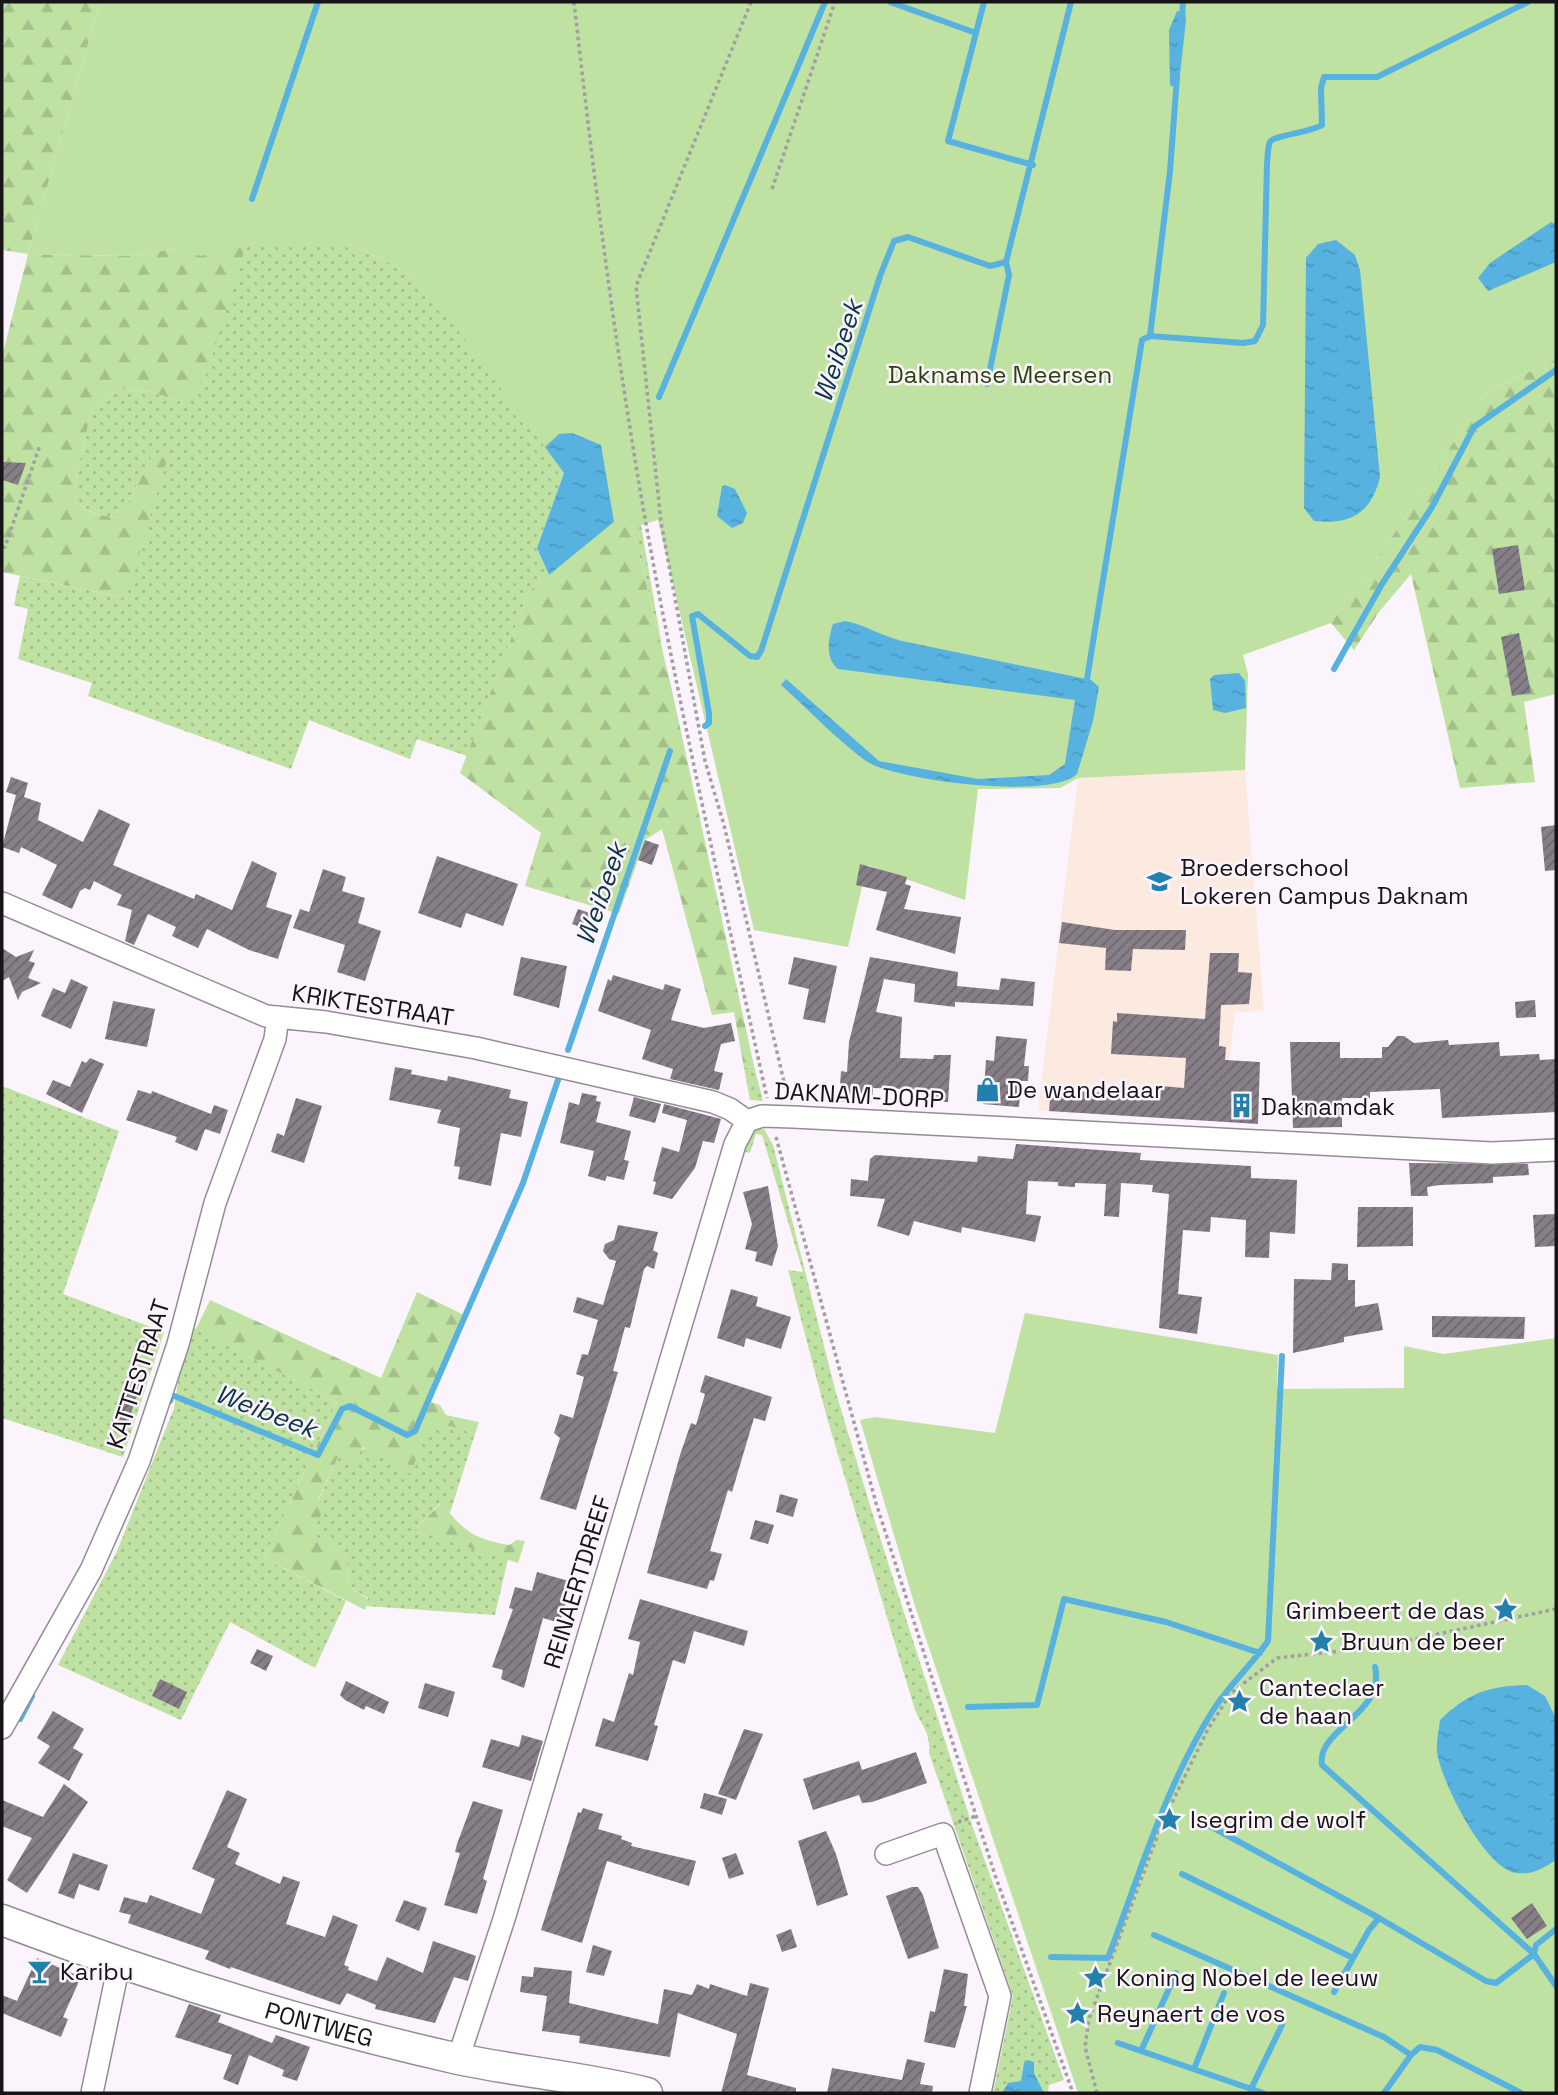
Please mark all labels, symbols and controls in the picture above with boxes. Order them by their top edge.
water label: Weibeek [806,293,871,407]
park label: Daknamse Meersen [888,359,1112,390]
water label: Weibeek [568,836,635,949]
place label: Broederschool Lokeren Campus Daknam [1180,852,1469,911]
school or university icon: Broederschool Lokeren Campus Daknam [1146,867,1174,895]
street label: KRIKTESTRAAT [290,977,456,1033]
place label: De wandelaar [1007,1074,1163,1105]
street label: DAKNAM-DORP [773,1075,945,1115]
shop icon: De wandelaar [973,1075,1001,1103]
place label: Daknamdak [1261,1091,1395,1122]
building icon: Daknamdak [1227,1092,1255,1120]
street label: KATTESTRAAT [99,1295,177,1453]
water label: Weibeek [211,1376,324,1447]
street label: REINAERTDREEF [536,1492,618,1672]
place label: Grimbeert de das [1286,1595,1485,1626]
place icon: Grimbeert de das [1491,1596,1519,1624]
place label: Bruun de beer [1341,1626,1505,1657]
place icon: Bruun de beer [1307,1627,1335,1655]
place label: Canteclaer de haan [1259,1672,1384,1731]
place icon: Canteclaer de haan [1225,1687,1253,1715]
place label: Isegrim de wolf [1190,1804,1366,1835]
place icon: Isegrim de wolf [1156,1805,1184,1833]
place label: Karibu [60,1956,134,1987]
bar icon: Karibu [26,1957,54,1985]
place label: Koning Nobel de leeuw [1116,1962,1378,1993]
place icon: Koning Nobel de leeuw [1082,1963,1110,1991]
street label: PONTWEG [262,1994,377,2053]
place label: Reynaert de vos [1097,1998,1285,2029]
place icon: Reynaert de vos [1063,1999,1091,2027]

